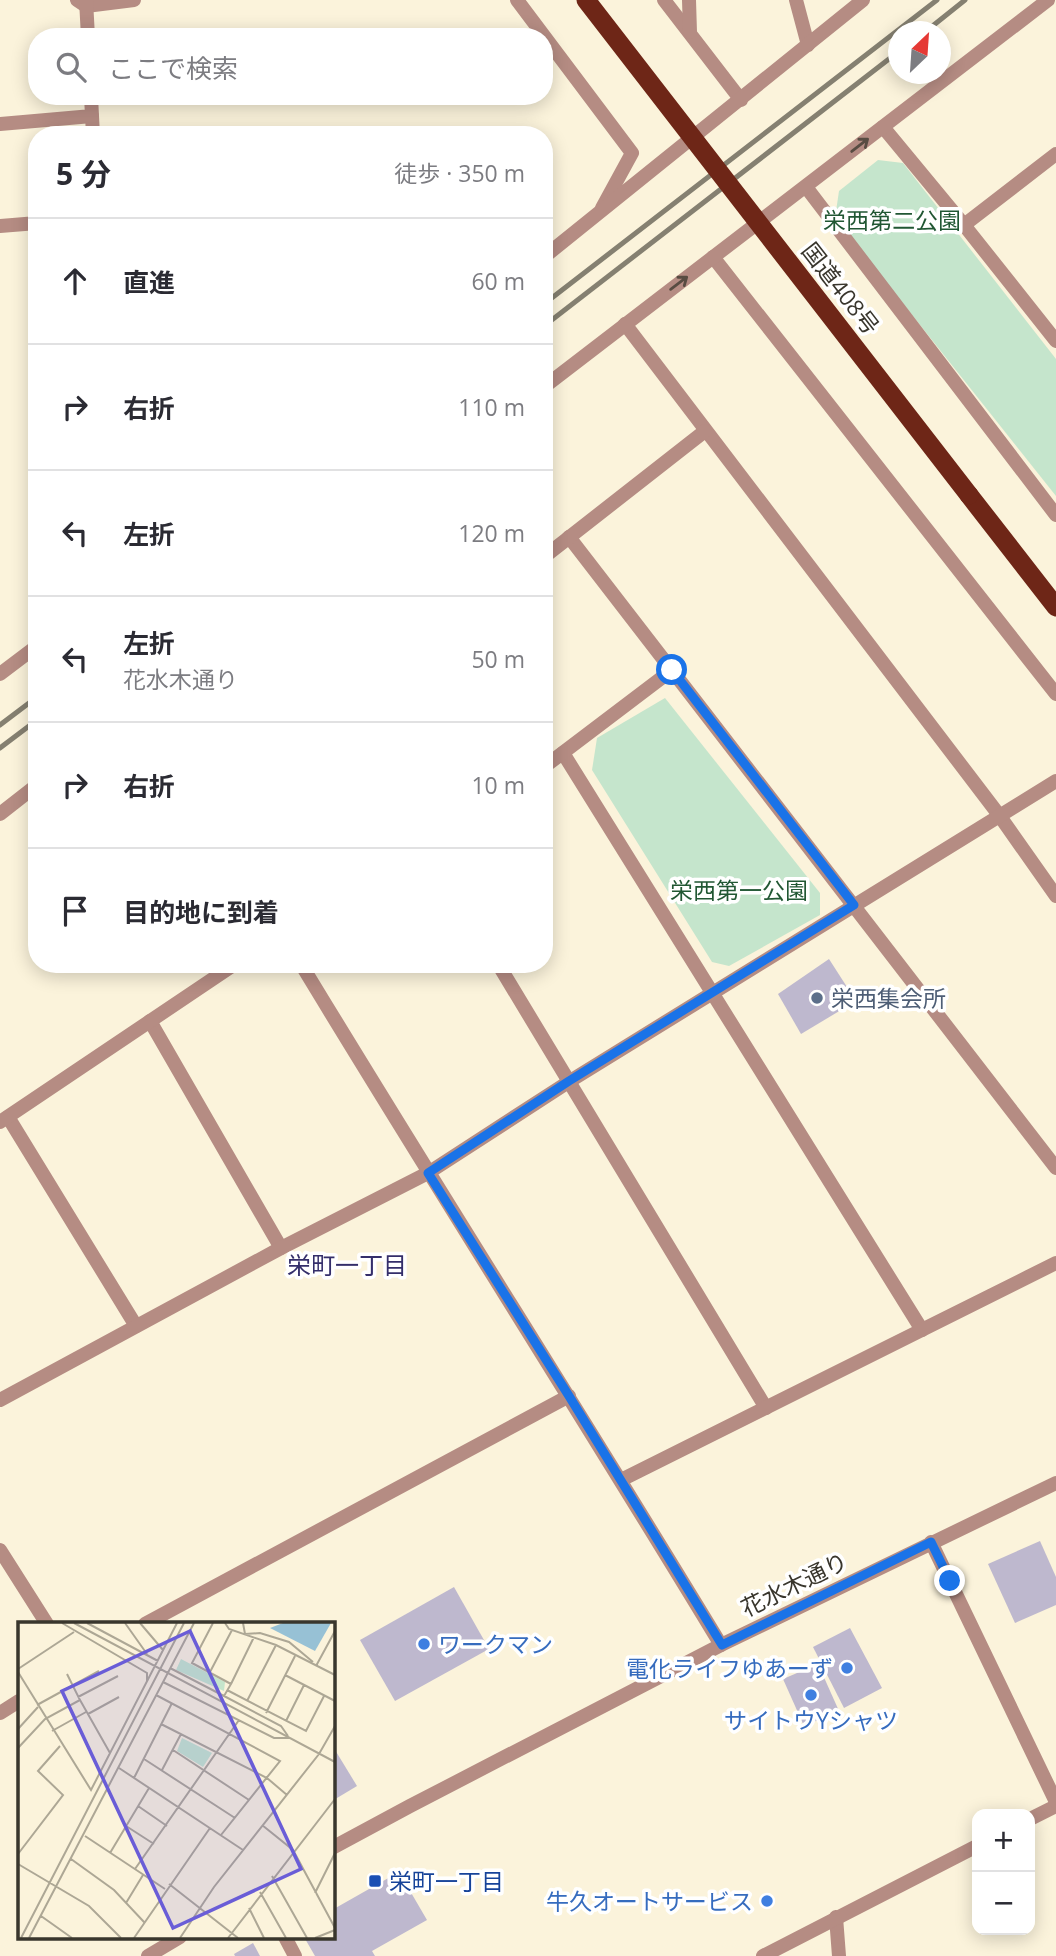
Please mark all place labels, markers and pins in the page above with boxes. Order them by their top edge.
place label: 栄西集会所 [831,982,946,1014]
marker: 栄西集会所 [809,990,825,1006]
place label: ワークマン [438,1628,553,1660]
marker: ワークマン [416,1636,432,1652]
place label: 電化ライフゆあーず [626,1652,833,1684]
marker: 電化ライフゆあーず [839,1660,855,1676]
marker: サイトウYシャツ [803,1687,819,1703]
place label: サイトウYシャツ [724,1704,898,1736]
place label: 栄町一丁目 [389,1865,504,1897]
marker: 栄町一丁目 [367,1873,383,1889]
place label: 牛久オートサービス [546,1885,753,1917]
marker: 牛久オートサービス [759,1893,775,1909]

